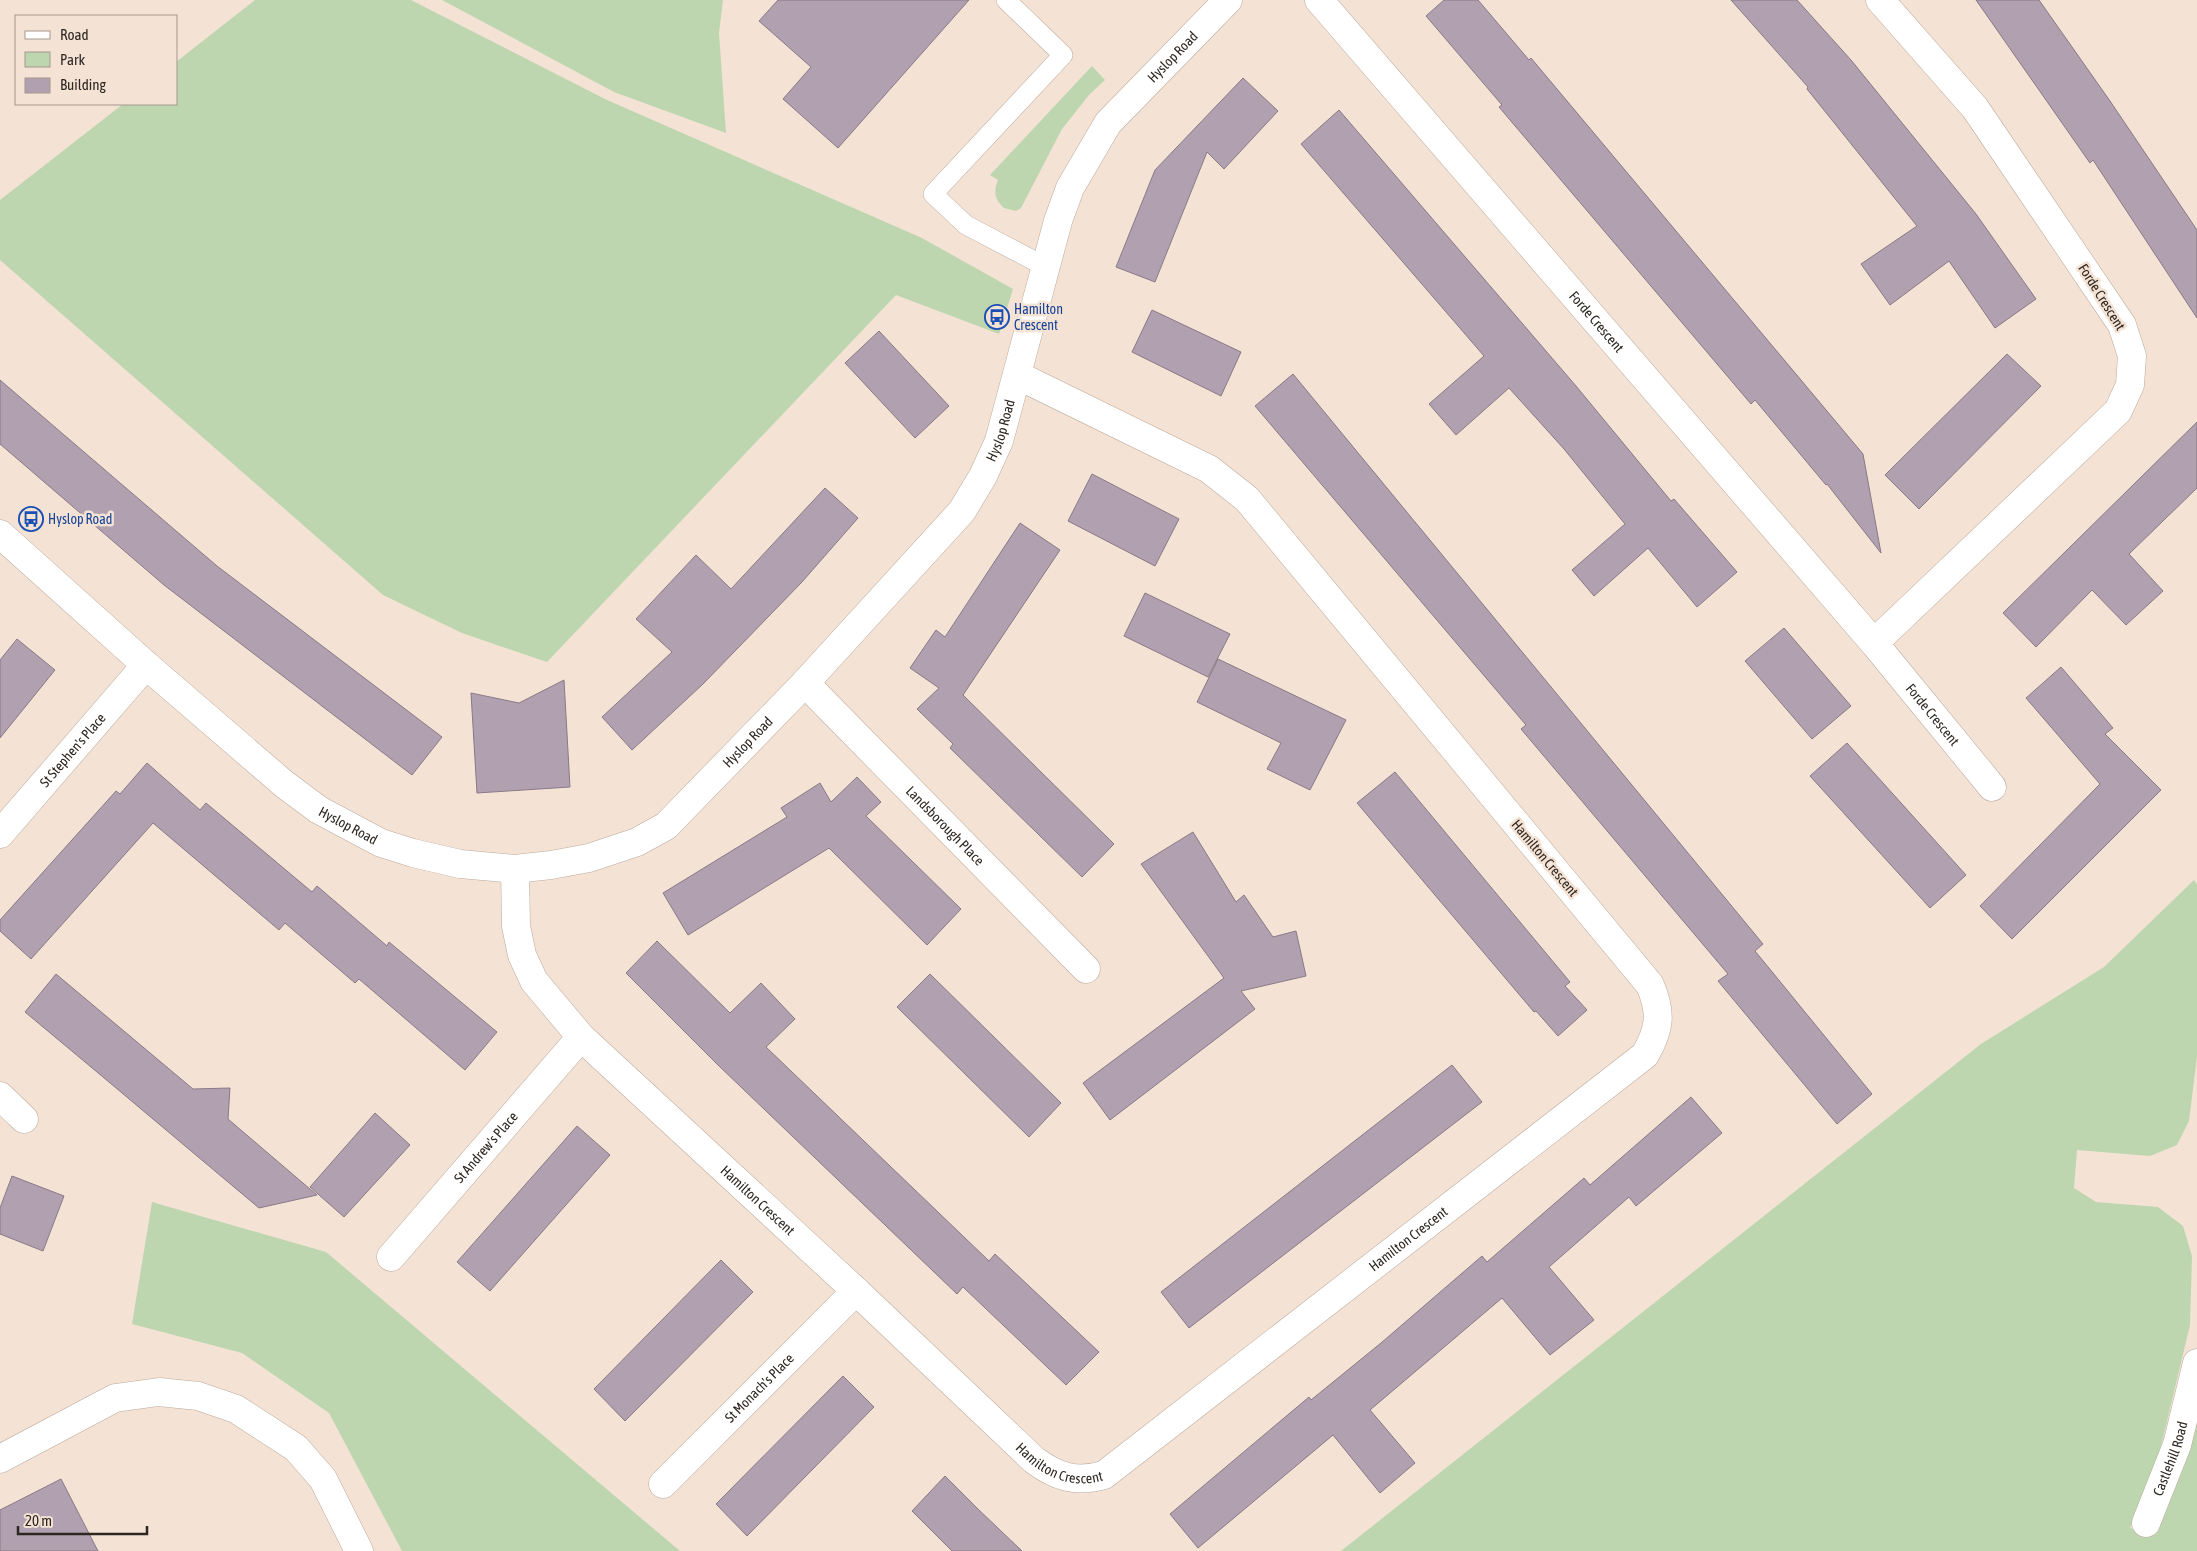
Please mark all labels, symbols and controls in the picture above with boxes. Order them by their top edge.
legend [15,15,178,105]
text: Road [60,26,89,43]
street label: Hyslop Road [1144,28,1201,85]
text: Park [60,51,85,68]
text: Building [60,76,106,93]
street label: Forde Crescent [2075,261,2129,333]
street label: Forde Crescent [1566,288,1627,355]
place label: Hamilton Crescent [1014,301,1063,333]
bus stop icon: Hamilton Crescent [984,304,1010,330]
street label: Hyslop Road [983,398,1018,464]
bus stop icon: Hyslop Road [18,506,44,532]
place label: Hyslop Road [48,511,112,527]
street label: Forde Crescent [1903,680,1963,749]
street label: St Stephen's Place [36,710,109,790]
street label: Hyslop Road [720,713,776,771]
street label: Landsborough Place [903,783,987,869]
street label: Hyslop Road [316,803,380,848]
street label: Hamilton Crescent [1508,817,1582,899]
street label: St Andrew's Place [451,1108,521,1186]
street label: Hamilton Crescent [717,1162,798,1238]
street label: Hamilton Crescent [1366,1203,1451,1274]
street label: St Monach's Place [721,1350,797,1426]
street label: Castlehill Road [2150,1420,2190,1498]
street label: Hamilton Crescent [1013,1439,1105,1487]
scale bar [18,1504,146,1536]
text: 20 m [25,1512,52,1529]

